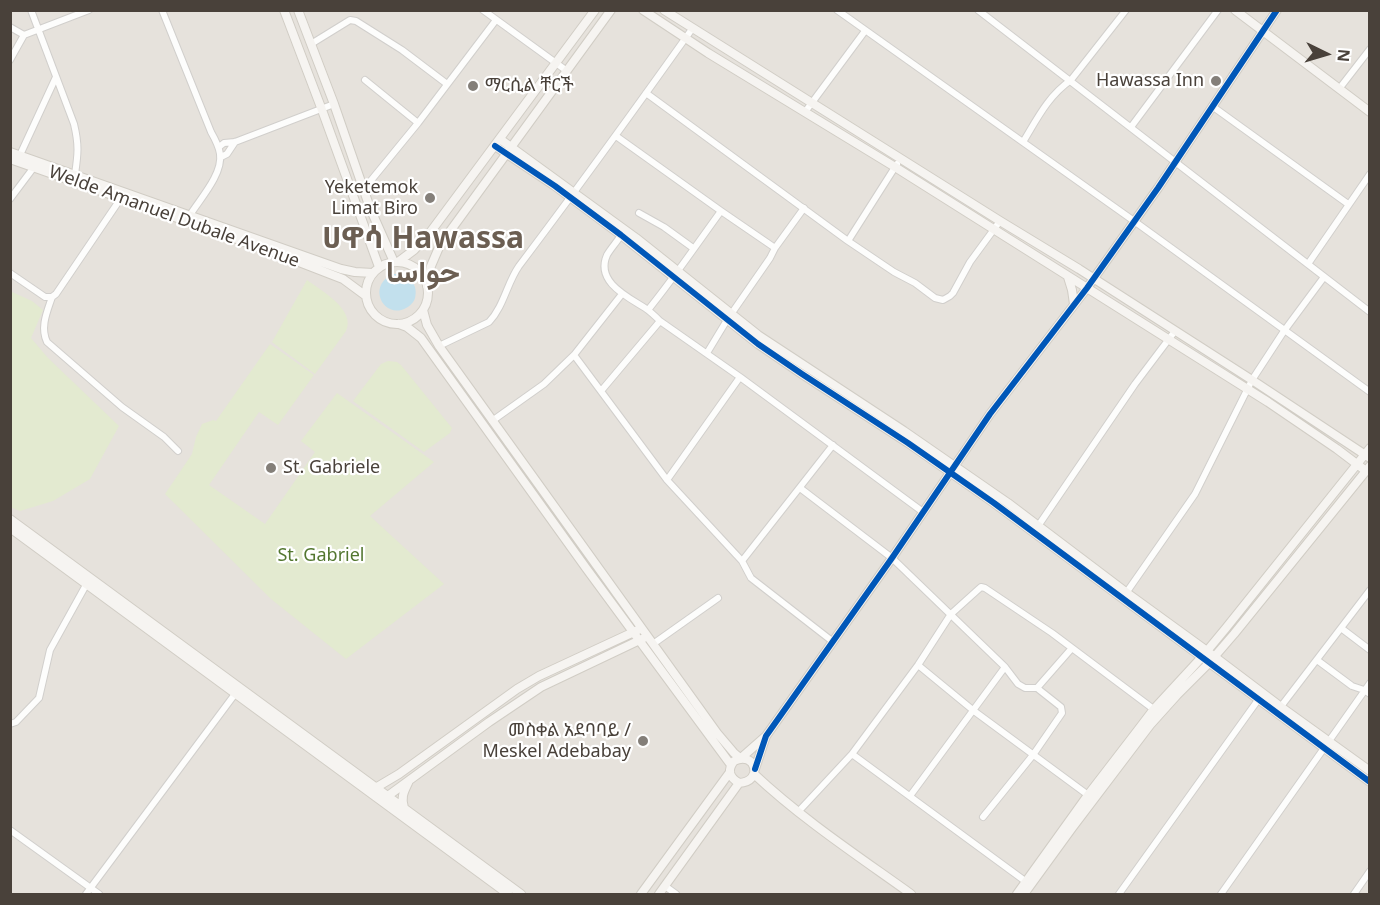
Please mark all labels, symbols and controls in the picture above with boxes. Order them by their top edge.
north arrow [1296,24,1356,84]
text: N [1332,48,1355,63]
place label: Hawassa Inn [1096,70,1204,92]
marker: Hawassa Inn [1209,74,1223,88]
place label: ማርሲል ቸርች [485,75,574,97]
marker: ማርሲል ቸርች [466,79,480,93]
street label: Welde Amanuel Dubale Avenue [46,161,302,273]
place label: Yeketemok Limat Biro [325,177,418,219]
marker: Yeketemok Limat Biro [423,191,437,205]
district label: ሀዋሳ Hawassa حواسا [322,221,524,292]
place label: St. Gabriele [283,457,380,479]
marker: St. Gabriele [264,461,278,475]
park label: St. Gabriel [277,545,365,567]
place label: መስቀል አደባባይ / Meskel Adebabay [483,720,631,762]
marker: መስቀል አደባባይ / Meskel Adebabay [636,734,650,748]

